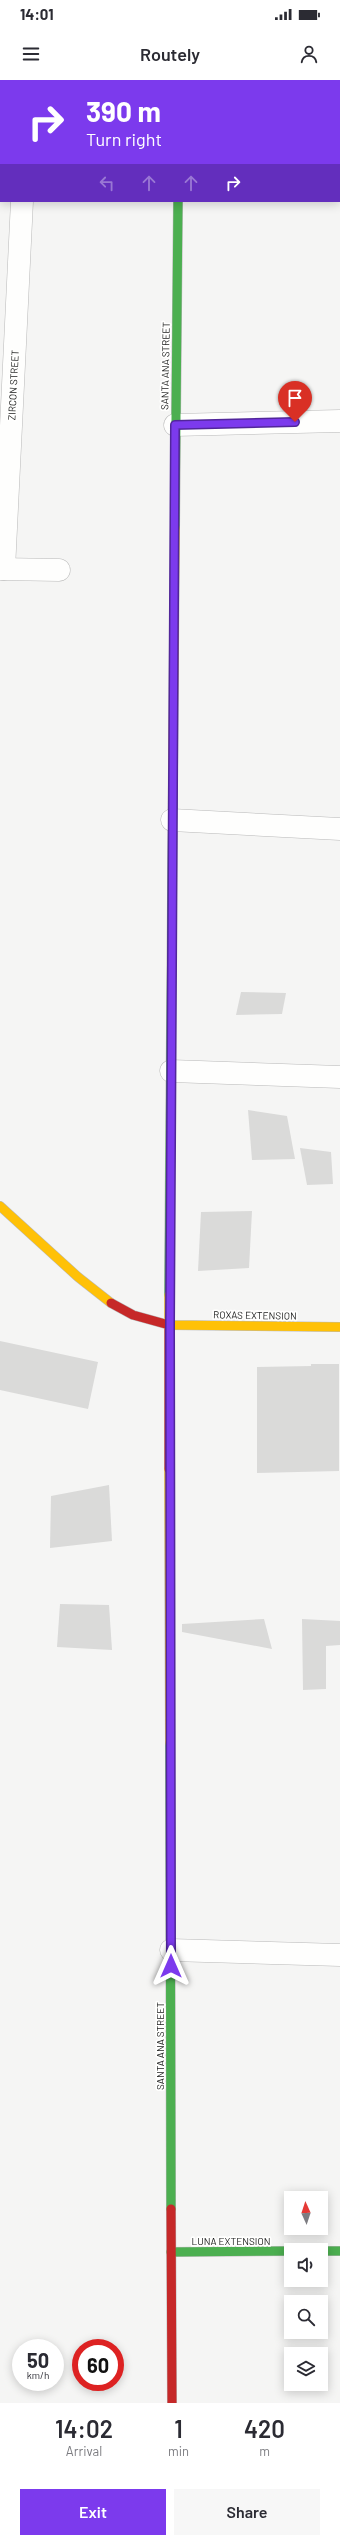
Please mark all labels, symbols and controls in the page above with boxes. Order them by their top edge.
text: 14:01 [20,5,54,23]
icon: menu [20,43,42,65]
text: Routely [140,43,200,65]
icon: person [298,43,320,65]
text: 390 m [86,94,161,128]
icon: right [20,96,72,148]
text: Turn right [86,128,162,150]
icon: left [96,172,118,194]
icon: ahead [138,172,160,194]
icon: ahead [180,172,202,194]
icon: right [222,172,244,194]
street label: SANTA ANA STREET [158,322,172,410]
street label: ZIRCON STREET [5,349,21,421]
pin [278,381,312,422]
icon: arrive [284,387,306,409]
street label: ROXAS EXTENSION [213,1308,297,1322]
position arrow [150,1945,192,1987]
street label: SANTA ANA STREET [154,2002,166,2090]
north arrow [284,2191,328,2235]
map controls [284,2191,328,2391]
street label: LUNA EXTENSION [192,2235,270,2247]
button: sound [284,2243,328,2287]
button: search [284,2295,328,2339]
speed limit sign: 60 [72,2339,124,2391]
button: layers [284,2347,328,2391]
text: 50 [27,2348,49,2372]
text: km/h [27,2369,49,2381]
text: 14:02 [55,2414,113,2443]
text: 1 [174,2414,183,2443]
text: 420 [244,2414,285,2443]
text: Arrival [66,2443,102,2459]
text: min [168,2443,189,2459]
text: m [259,2443,270,2459]
button: Exit [20,2489,166,2535]
button: Share [174,2489,320,2535]

